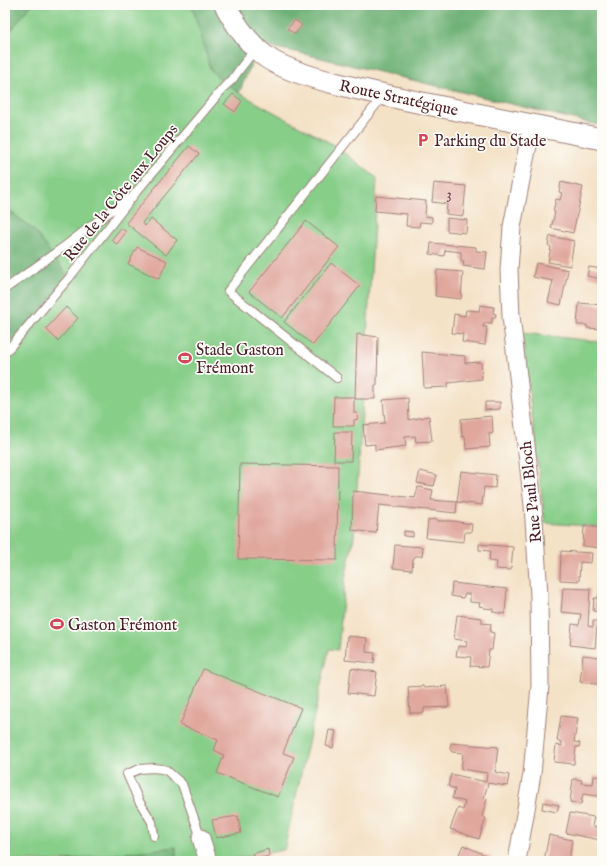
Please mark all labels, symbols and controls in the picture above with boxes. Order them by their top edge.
street label: Route Stratégique [337,77,460,121]
street label: Rue de la Côte aux Loups [60,120,183,266]
parking icon: Parking du Stade [415,132,431,148]
place label: Parking du Stade [434,132,546,152]
house number: 3 [446,186,452,204]
place label: Stade Gaston Frémont [196,341,284,379]
sports icon: Stade Gaston Frémont [177,350,193,366]
street label: Rue Paul Bloch [517,439,547,544]
sports icon: Gaston Frémont [49,616,65,632]
place label: Gaston Frémont [68,616,178,636]

